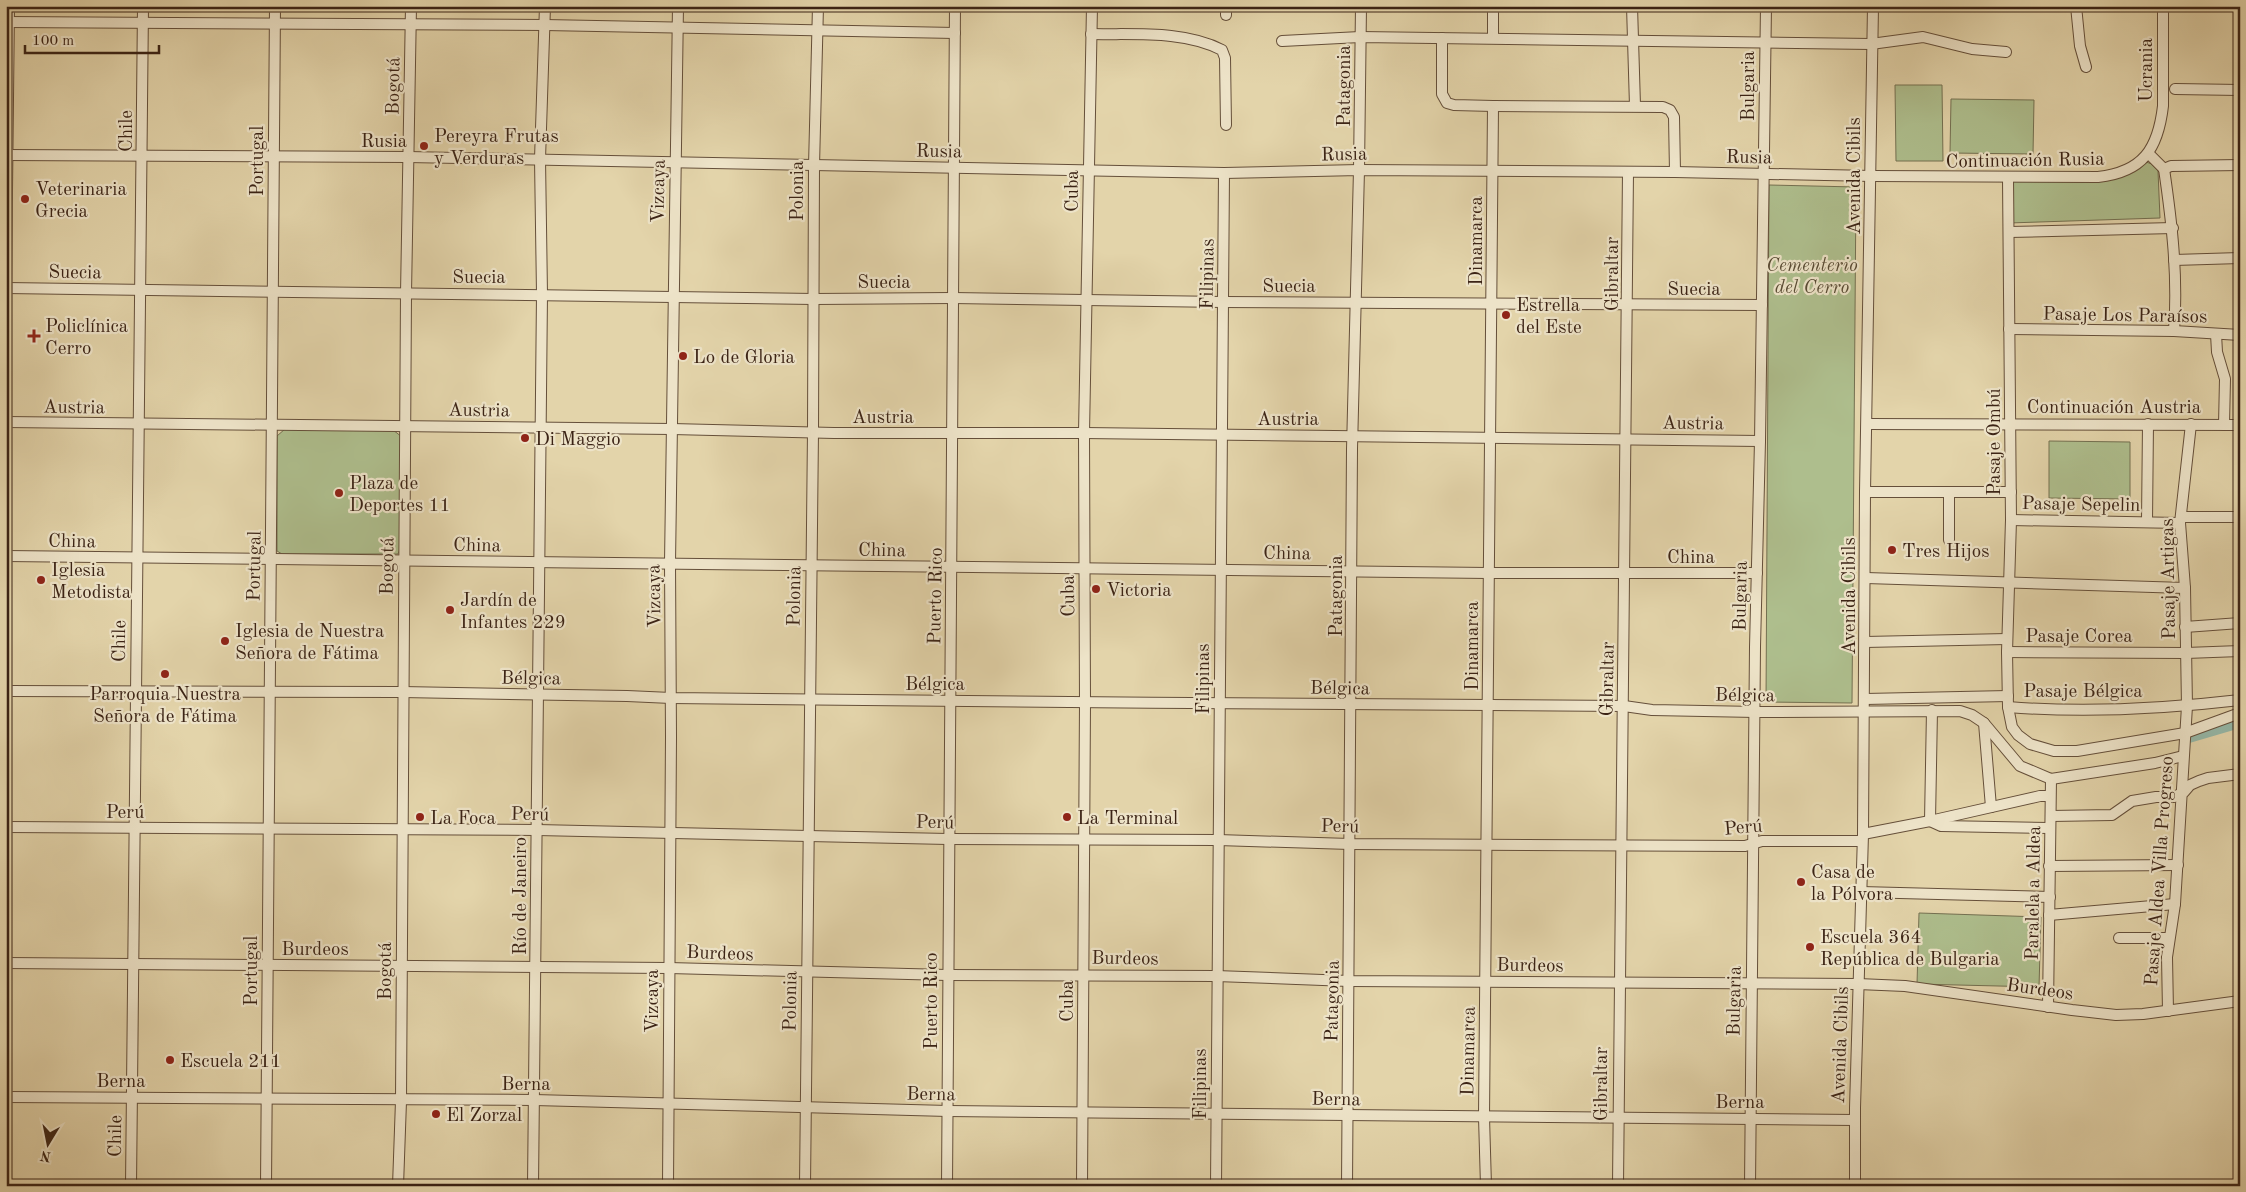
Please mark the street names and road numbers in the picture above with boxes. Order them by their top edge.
street label: Ucrania [2138,37,2157,102]
street label: Patagonia [1336,44,1355,127]
street label: Bulgaria [1740,50,1759,121]
street label: Bogotá [384,56,405,115]
street label: Chile [118,110,137,152]
street label: Avenida Cibils [1846,117,1865,235]
street label: Portugal [249,126,268,196]
street label: Rusia [361,133,408,152]
street label: Rusia [916,143,963,162]
street label: Rusia [1321,146,1368,165]
street label: Rusia [1726,149,1773,168]
street label: Continuación Rusia [1945,151,2105,172]
street label: Vizcaya [649,159,670,223]
street label: Polonia [789,160,808,221]
street label: Cuba [1064,169,1083,212]
street label: Dinamarca [1468,196,1487,286]
street label: Gibraltar [1604,236,1623,311]
street label: Filipinas [1198,238,1219,310]
street label: Suecia [48,264,102,283]
street label: Suecia [452,269,506,288]
street label: Suecia [857,274,911,293]
street label: Suecia [1262,278,1316,297]
street label: Suecia [1667,281,1721,300]
street label: Pasaje Los Paraísos [2042,306,2207,327]
street label: Pasaje Ombú [1986,388,2005,496]
street label: Austria [43,398,106,419]
street label: Continuación Austria [2027,399,2202,418]
street label: Austria [448,401,511,422]
street label: Austria [852,409,915,428]
street label: Austria [1257,411,1320,430]
street label: Austria [1662,414,1725,435]
street label: Pasaje Sepelin [2021,495,2141,516]
street label: Pasaje Artigas [2159,518,2180,640]
street label: Portugal [245,531,266,602]
street label: China [48,533,97,552]
street label: Bogotá [378,536,399,595]
street label: China [453,537,502,556]
street label: Avenida Cibils [1841,537,1860,655]
street label: China [858,542,907,561]
street label: China [1263,545,1312,564]
street label: Puerto Rico [926,547,947,645]
street label: China [1667,549,1716,568]
street label: Patagonia [1328,554,1347,637]
street label: Bulgaria [1731,560,1752,631]
street label: Vizcaya [645,563,666,628]
street label: Polonia [785,565,806,627]
street label: Cuba [1060,574,1079,617]
street label: Dinamarca [1464,601,1483,691]
street label: Chile [111,620,130,662]
street label: Pasaje Corea [2025,628,2133,647]
street label: Gibraltar [1598,641,1619,717]
street label: Filipinas [1195,643,1214,715]
street label: Bélgica [501,669,562,690]
street label: Bélgica [905,676,966,695]
street label: Bélgica [1310,679,1371,700]
street label: Pasaje Bélgica [2023,683,2143,702]
street label: Bélgica [1715,686,1776,707]
street label: Pasaje Aldea Villa Progreso [2143,755,2178,987]
street label: Perú [106,804,144,823]
street label: Perú [510,806,549,825]
street label: Perú [915,814,954,833]
street label: Perú [1723,817,1763,840]
street label: Perú [1320,818,1359,837]
street label: Paralela a Aldea [2024,825,2045,961]
street label: Río de Janeiro [512,837,531,955]
street label: Portugal [243,936,262,1006]
street label: Burdeos [281,941,349,960]
street label: Bogotá [377,941,396,1000]
street label: Burdeos [686,944,754,965]
street label: Burdeos [1091,949,1159,970]
street label: Puerto Rico [923,952,942,1050]
street label: Burdeos [1496,956,1564,977]
street label: Patagonia [1323,959,1344,1042]
street label: Bulgaria [1725,965,1746,1036]
street label: Vizcaya [644,969,663,1033]
street label: Polonia [781,970,802,1032]
street label: Burdeos [2005,976,2074,1005]
street label: Cuba [1059,979,1078,1022]
street label: Avenida Cibils [1830,986,1853,1104]
street label: Dinamarca [1459,1006,1480,1096]
street label: Gibraltar [1593,1046,1612,1121]
street label: Filipinas [1192,1048,1211,1120]
street label: Berna [96,1073,146,1092]
street label: Berna [501,1076,551,1095]
street label: Berna [906,1086,956,1105]
street label: Berna [1311,1091,1361,1110]
street label: Berna [1715,1094,1765,1113]
street label: Chile [107,1115,126,1157]

